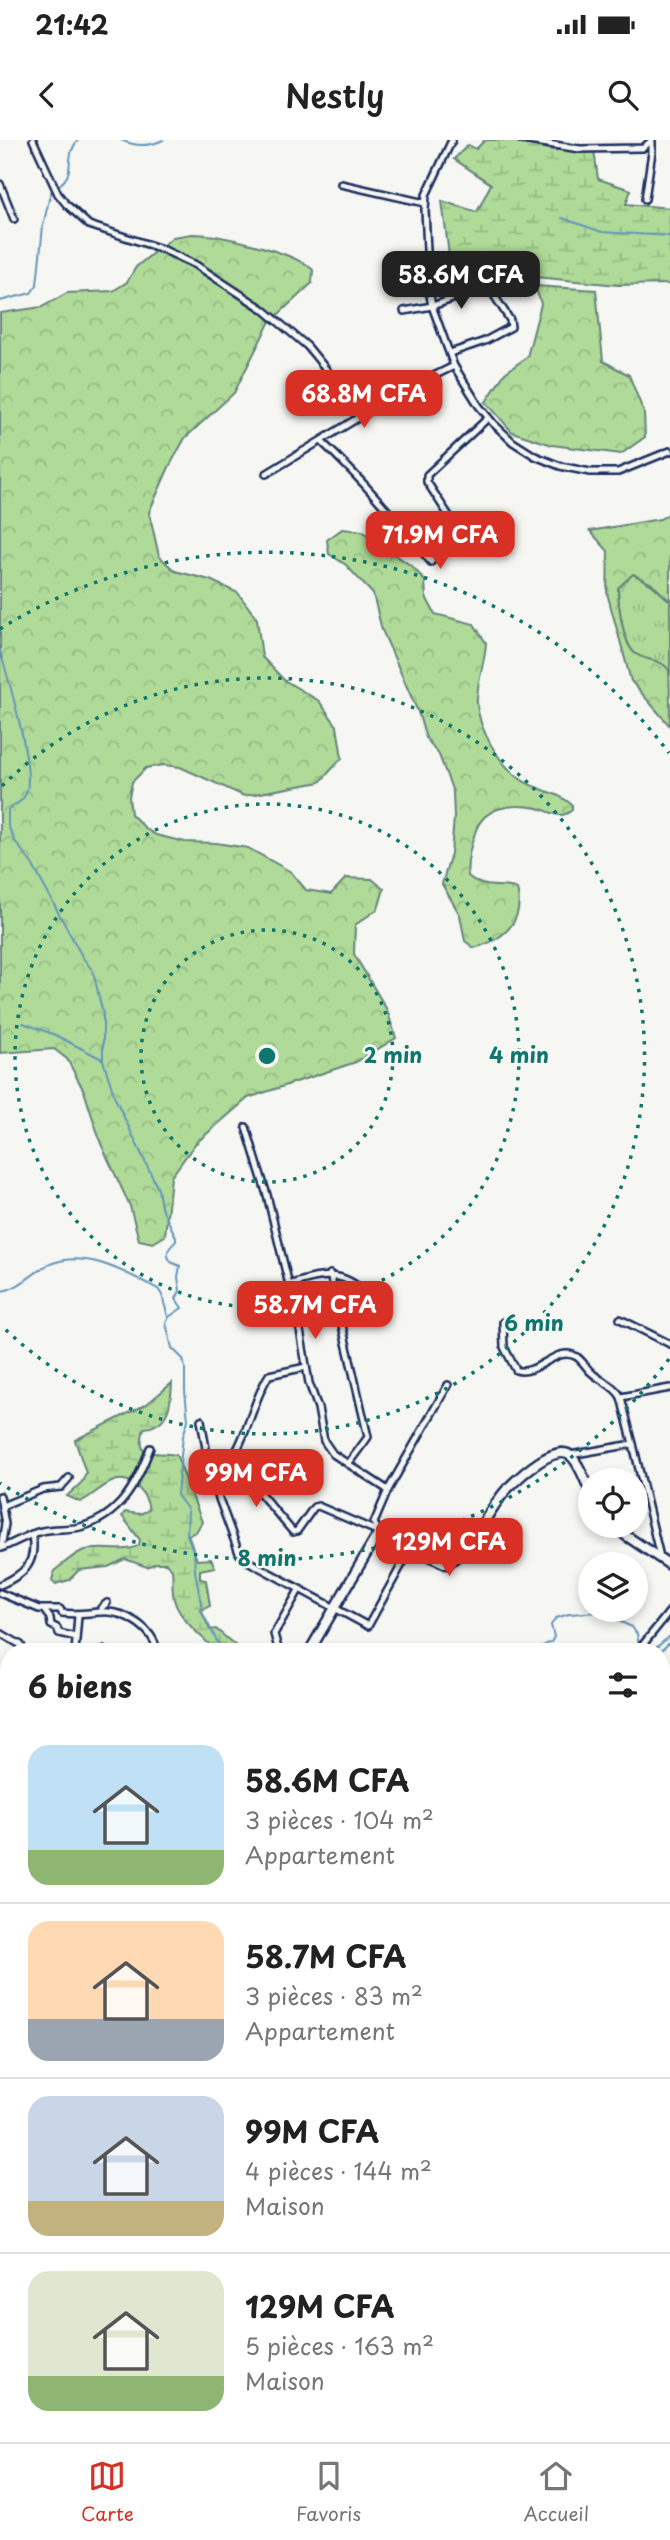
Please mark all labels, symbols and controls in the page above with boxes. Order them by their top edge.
text: 21:42 [35,5,109,44]
text: Nestly [285,71,385,119]
icon: back [28,76,66,114]
icon: search [604,76,642,114]
pin: 58.6M CFA [381,251,541,311]
text: 58.6M CFA [398,256,524,291]
pin: 68.8M CFA [284,370,444,430]
text: 68.8M CFA [301,375,427,410]
pin: 71.9M CFA [360,512,520,571]
text: 71.9M CFA [382,516,498,551]
text: 2 min [364,1038,422,1070]
text: 4 min [489,1038,549,1070]
centre of rings [255,1044,279,1068]
pin: 58.7M CFA [235,1282,395,1341]
text: 58.7M CFA [253,1286,377,1321]
text: 6 min [504,1306,564,1338]
pin: 99M CFA [191,1450,321,1509]
text: 99M CFA [205,1454,307,1489]
map controls [578,1468,648,1622]
button: locate [578,1468,648,1538]
pin: 129M CFA [377,1518,521,1578]
text: 129M CFA [392,1523,506,1558]
text: 8 min [238,1541,296,1573]
button: layers [578,1552,648,1622]
text: 6 biens [28,1663,132,1708]
icon: filters [604,1666,642,1704]
text: 58.6M CFA [245,1757,410,1802]
icon: home [84,1773,168,1857]
text: 3 pièces · 104 m² [245,1802,434,1837]
text: Appartement [245,1837,395,1872]
text: 58.7M CFA [245,1933,407,1978]
icon: home [84,1949,168,2033]
text: 3 pièces · 83 m² [245,1978,423,2013]
text: Appartement [245,2013,395,2048]
text: 99M CFA [245,2108,379,2153]
icon: home [84,2124,168,2208]
text: 4 pièces · 144 m² [245,2153,432,2188]
text: Maison [245,2188,325,2223]
text: 129M CFA [245,2283,395,2328]
icon: home [84,2299,168,2383]
text: 5 pièces · 163 m² [245,2328,434,2363]
text: Maison [245,2363,325,2398]
tab: Carte [81,2457,134,2527]
tab: Favoris [296,2457,361,2527]
tab: Accueil [523,2457,589,2527]

